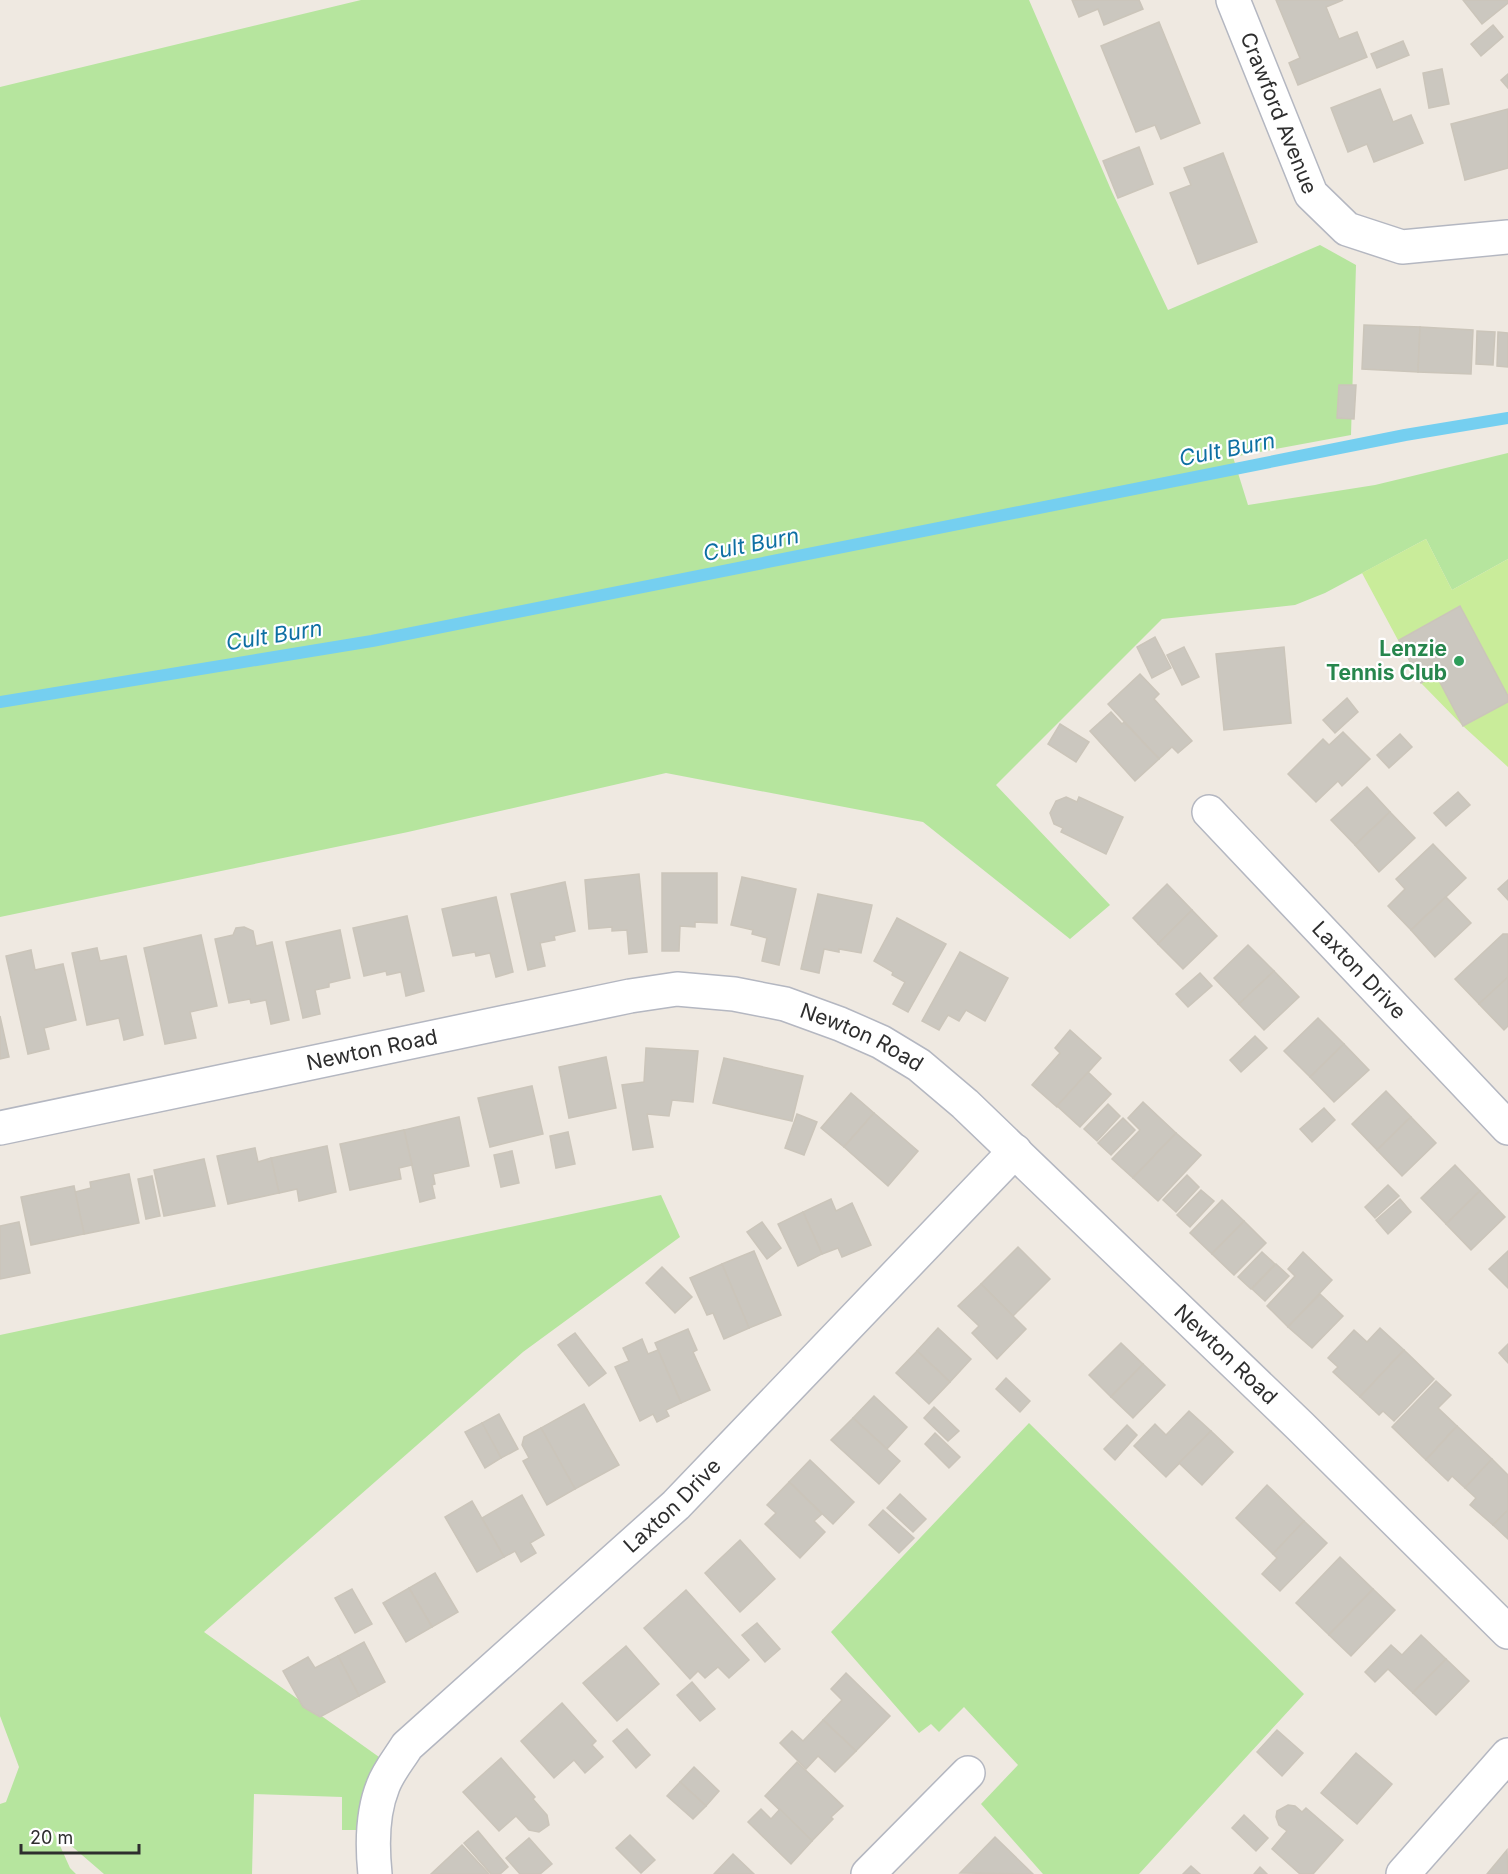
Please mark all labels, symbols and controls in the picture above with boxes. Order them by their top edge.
street label: Crawford Avenue [1235,28,1323,198]
water label: Cult Burn [1177,427,1277,471]
water label: Cult Burn [701,522,801,566]
water label: Cult Burn [224,615,324,655]
place label: Lenzie Tennis Club [1326,636,1447,685]
marker: Lenzie Tennis Club [1452,654,1466,668]
street label: Laxton Drive [1307,916,1411,1024]
street label: Newton Road [797,998,928,1077]
street label: Newton Road [304,1024,440,1075]
street label: Newton Road [1169,1299,1283,1409]
street label: Laxton Drive [618,1453,726,1558]
scale bar [21,1817,140,1855]
text: 20 m [30,1827,73,1848]

